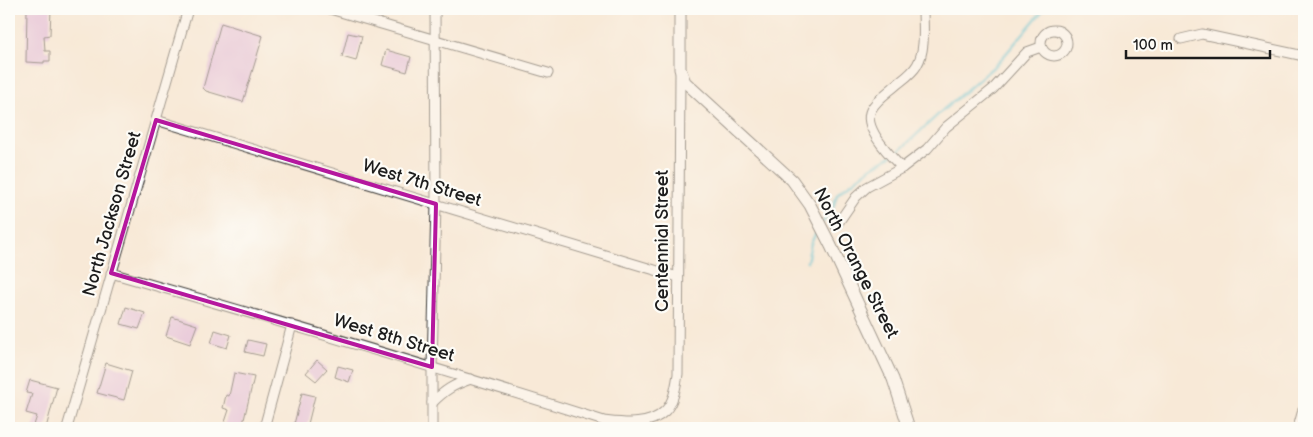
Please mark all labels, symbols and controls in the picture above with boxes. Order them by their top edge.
scale bar [1126,28,1269,60]
text: 100 m [1133,36,1173,55]
street label: North Jackson Street [78,129,146,299]
street label: West 7th Street [360,155,484,211]
street label: Centennial Street [652,170,673,312]
street label: North Orange Street [809,184,903,342]
street label: West 8th Street [331,310,457,366]

